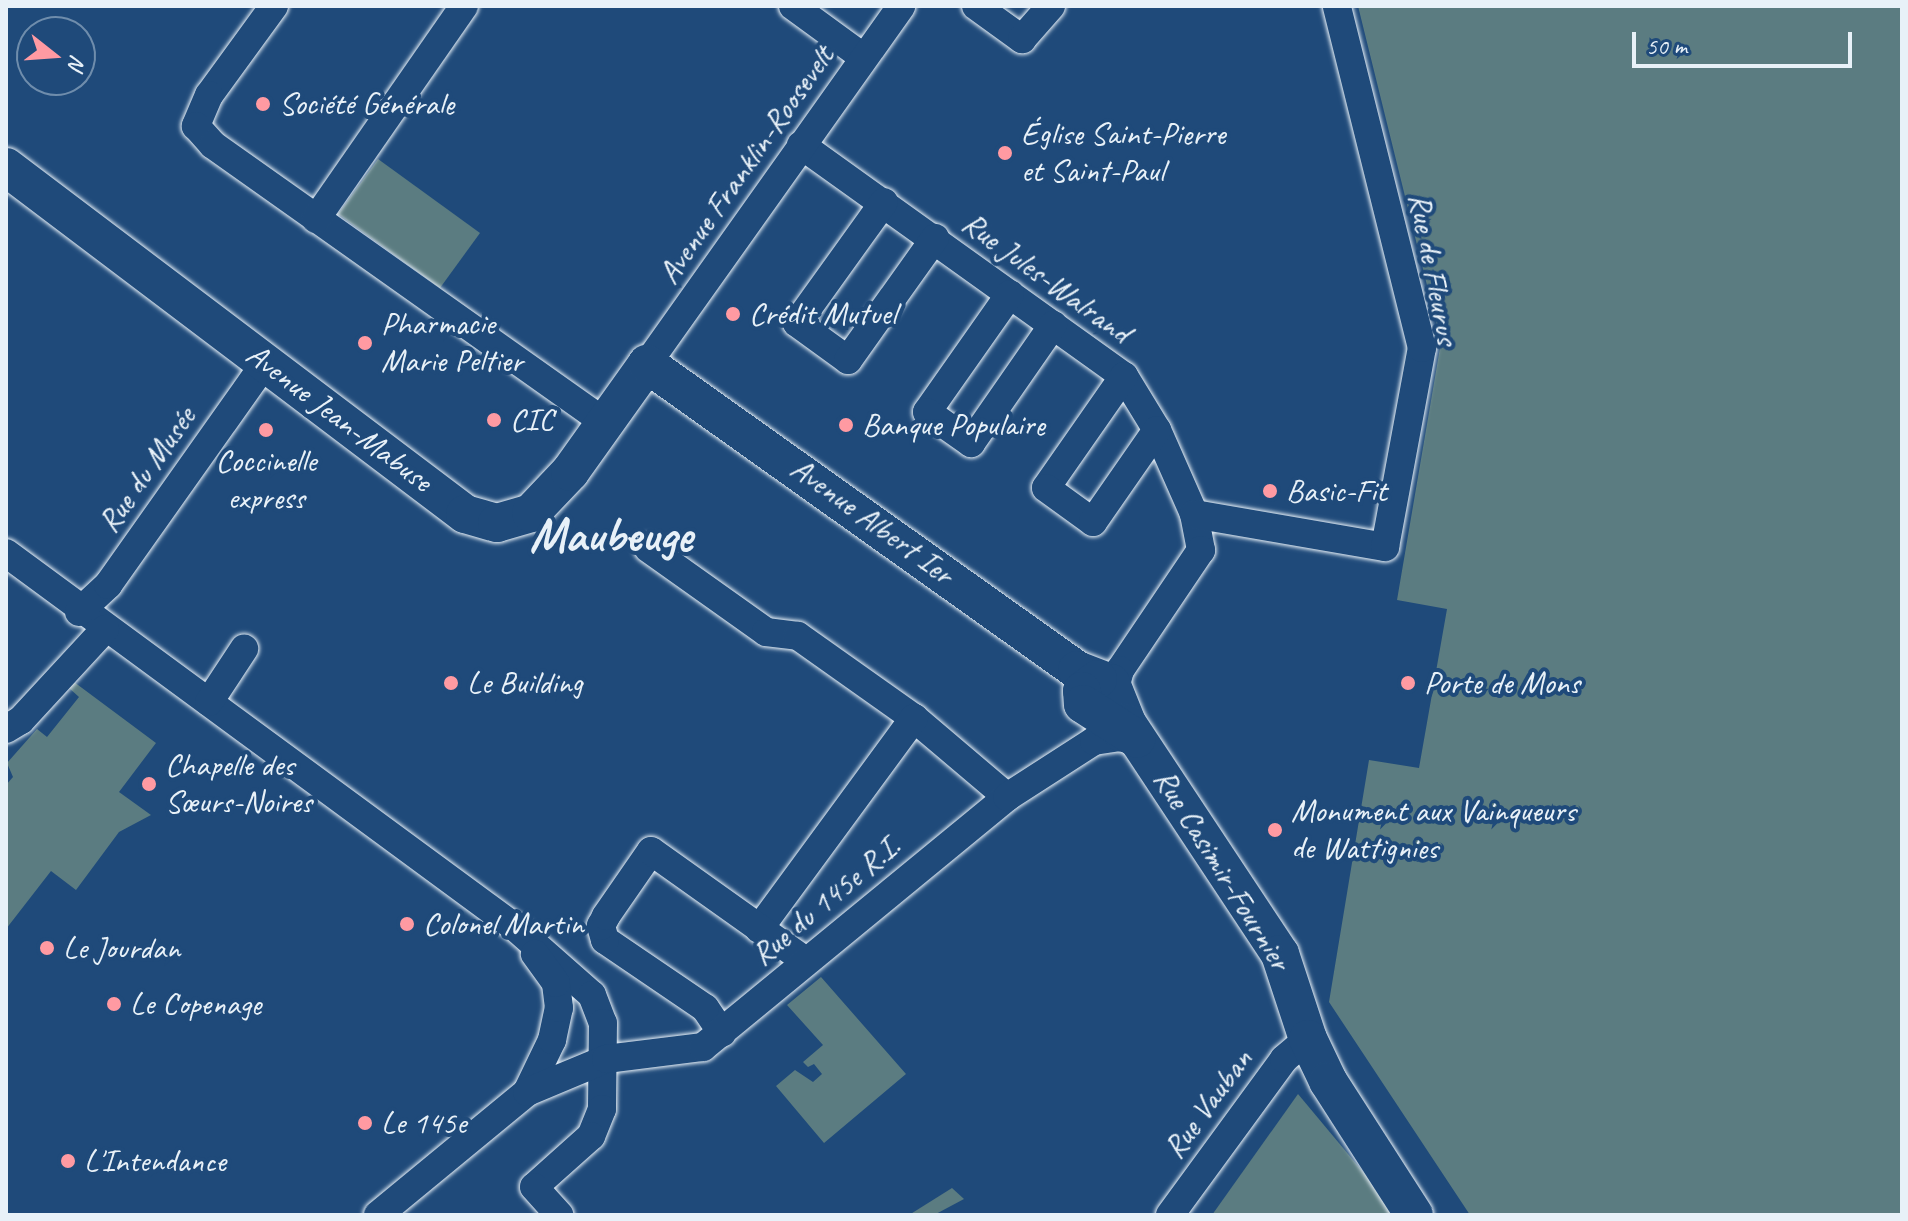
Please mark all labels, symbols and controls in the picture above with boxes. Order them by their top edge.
north arrow [16,16,96,96]
scale bar [1636,16,1856,66]
text: 50 m [1646,31,1687,61]
street label: Avenue Franklin-Roosevelt [650,39,842,291]
text: N [62,52,92,73]
place label: Société Générale [279,85,454,123]
marker: Société Générale [254,95,272,113]
place label: Église Saint-Pierre et Saint-Paul [1021,116,1226,191]
marker: Église Saint-Pierre et Saint-Paul [996,144,1014,162]
street label: Rue de Fleurus [1399,190,1467,348]
street label: Rue Jules-Walrand [954,204,1138,352]
place label: Crédit Mutuel [749,295,896,333]
marker: Crédit Mutuel [724,305,742,323]
place label: Pharmacie Marie Peltier [381,306,523,381]
marker: Pharmacie Marie Peltier [356,334,374,352]
street label: Avenue Jean-Mabuse [238,336,440,500]
street label: Rue du Musée [90,400,204,540]
place label: CIC [510,401,553,439]
place label: Banque Populaire [862,406,1045,444]
marker: CIC [485,411,503,429]
marker: Banque Populaire [837,416,855,434]
marker: Coccinelle express [257,421,275,439]
place label: Coccinelle express [216,443,316,518]
street label: Avenue Albert Ier [783,449,961,593]
place label: Basic-Fit [1286,472,1387,510]
marker: Basic-Fit [1261,482,1279,500]
district label: Maubeuge [530,507,692,565]
place label: Le Building [467,664,583,702]
place label: Porte de Mons [1424,664,1580,702]
marker: Le Building [442,674,460,692]
marker: Porte de Mons [1399,674,1417,692]
place label: Chapelle des Sœurs-Noires [165,747,312,822]
street label: Rue Casimir-Fournier [1145,762,1299,978]
marker: Chapelle des Sœurs-Noires [140,775,158,793]
place label: Monument aux Vainqueurs de Wattignies [1291,793,1576,868]
marker: Monument aux Vainqueurs de Wattignies [1266,821,1284,839]
street label: Rue du 145e R.I. [744,828,908,974]
place label: Colonel Martin [423,905,584,943]
marker: Colonel Martin [398,915,416,933]
place label: Le Jourdan [63,929,179,967]
marker: Le Jourdan [38,939,56,957]
place label: Le Copenage [130,985,260,1023]
marker: Le Copenage [105,995,123,1013]
street label: Rue Vauban [1155,1041,1261,1167]
place label: Le 145e [381,1104,466,1142]
marker: Le 145e [356,1114,374,1132]
place label: L'Intendance [84,1142,226,1180]
marker: L'Intendance [59,1152,77,1170]

